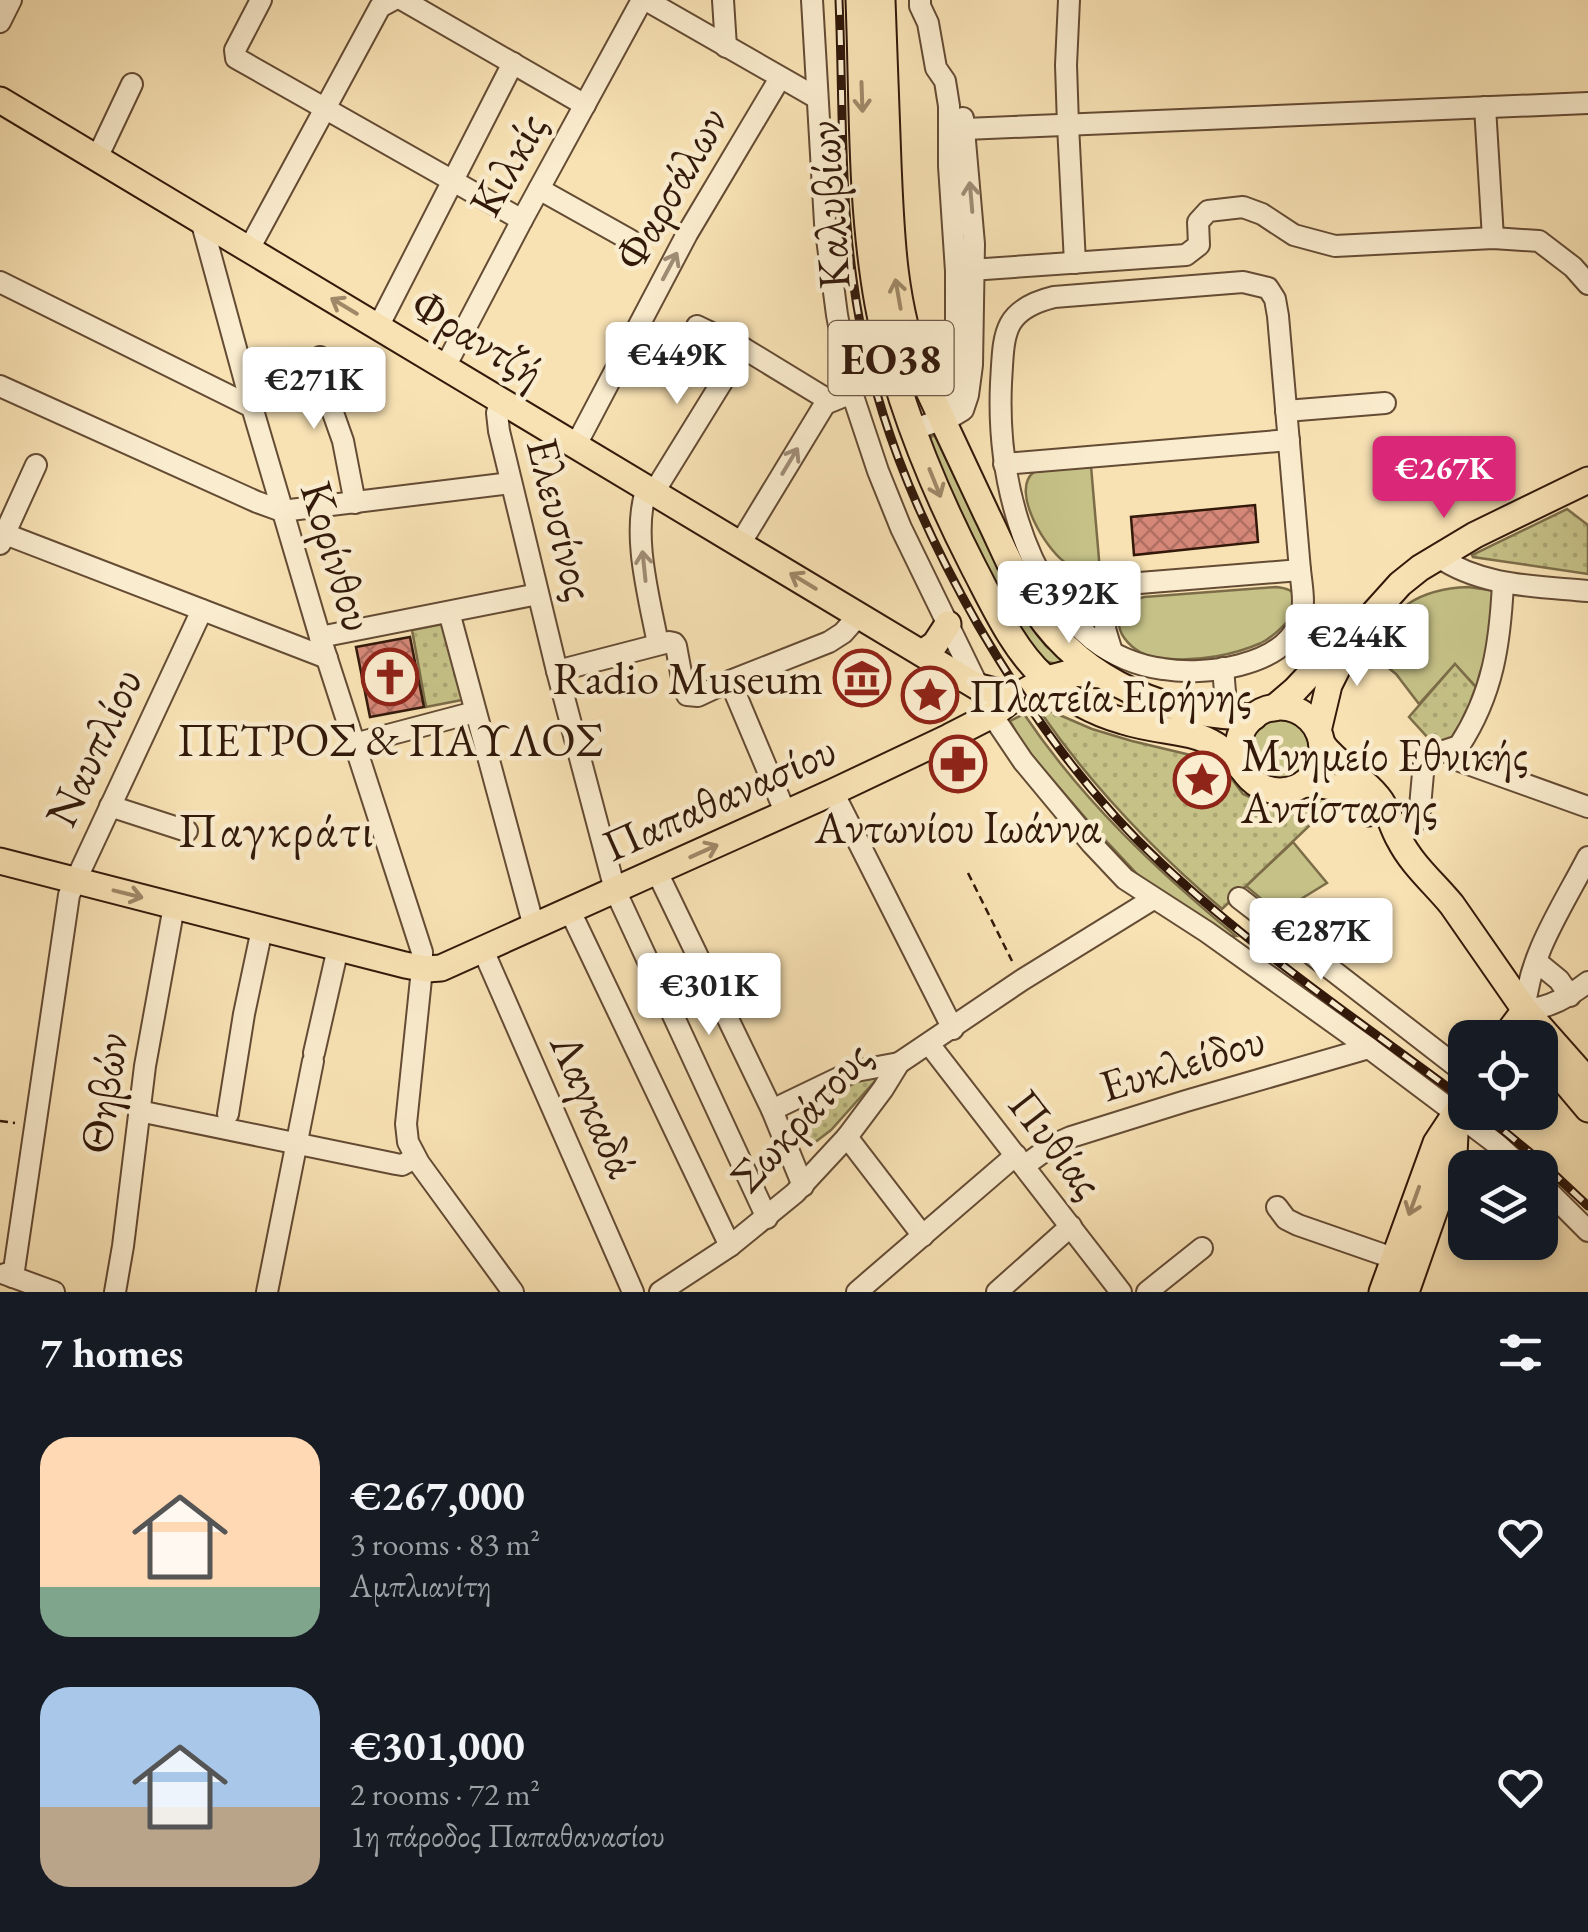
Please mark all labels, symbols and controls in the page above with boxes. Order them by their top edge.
one-way arrow [853,81,872,113]
street label: Φαρσάλων [600,96,740,280]
street label: Κιλκίς [455,102,559,226]
street label: Καλυβίων [793,119,863,291]
one-way arrow [961,181,980,213]
one-way arrow [661,252,681,281]
street label: Φραντζή [401,275,555,399]
one-way arrow [888,278,907,310]
one-way arrow [330,296,359,316]
road number: ΕΟ38 [828,321,954,395]
pin: €449K [607,322,747,407]
text: €449K [628,333,726,375]
pin: €271K [244,347,384,432]
text: €271K [265,358,363,400]
street label: Ελευσίνος [514,432,610,606]
pin: €267K [1374,436,1514,521]
one-way arrow [780,447,800,476]
text: €267K [1395,447,1493,489]
one-way arrow [927,467,945,497]
street label: Κορίνθου [288,474,388,638]
one-way arrow [634,550,653,582]
pin: €392K [999,561,1139,646]
one-way arrow [789,571,818,591]
text: €392K [1020,572,1118,614]
pin: €244K [1287,604,1427,689]
text: €244K [1308,615,1406,657]
church icon: ΠΕΤΡΟΣ & ΠΑΥΛΟΣ [360,647,420,707]
museum icon: Radio Museum [832,648,892,708]
place label: Radio Museum [553,649,823,707]
street label: Ναυπλίου [31,658,155,836]
place icon: Πλατεία Ειρήνης [900,665,960,725]
place label: Πλατεία Ειρήνης [969,666,1252,724]
place label: ΠΕΤΡΟΣ & ΠΑΥΛΟΣ [177,710,603,768]
street label: Παπαθανασίου [593,720,845,874]
place label: Μνημείο Εθνικής Αντίστασης [1240,725,1528,835]
pharmacy icon: Αντωνίου Ιωάννα [928,734,988,794]
place icon: Μνημείο Εθνικής Αντίστασης [1172,750,1232,810]
place label: Αντωνίου Ιωάννα [814,797,1102,855]
district label: Παγκράτι [178,798,376,860]
one-way arrow [688,841,719,859]
one-way arrow [112,886,143,905]
pin: €287K [1251,898,1391,983]
text: €287K [1272,909,1370,951]
pin: €301K [639,953,779,1038]
text: €301K [660,964,758,1006]
street label: Ευκλείδου [1093,1010,1271,1114]
map controls [1448,1020,1558,1260]
button: locate [1448,1020,1558,1130]
street label: Λαγκαδά [537,1023,653,1187]
street label: Σωκράτους [717,1028,883,1204]
street label: Θηβών [66,1029,140,1157]
street label: Πυθίας [996,1077,1118,1209]
button: layers [1448,1150,1558,1260]
one-way arrow [1404,1184,1422,1215]
text: 7 homes [40,1325,183,1380]
icon: filters [1493,1325,1548,1380]
text: €267,000 [350,1468,525,1523]
icon: home [120,1477,240,1597]
icon: heart [1493,1510,1548,1565]
text: 3 rooms · 83 m² [350,1523,540,1565]
text: Αμπλιανίτη [350,1565,492,1607]
text: €301,000 [350,1718,525,1773]
icon: home [120,1727,240,1847]
icon: heart [1493,1760,1548,1815]
text: 2 rooms · 72 m² [350,1773,540,1815]
text: 1η πάροδος Παπαθανασίου [350,1815,665,1857]

